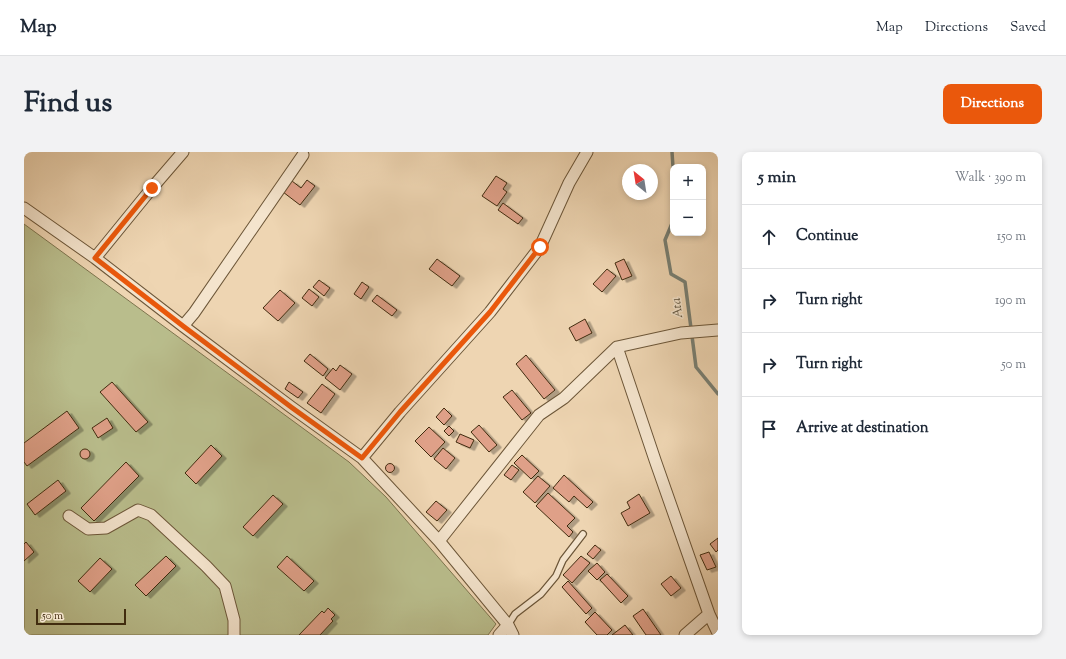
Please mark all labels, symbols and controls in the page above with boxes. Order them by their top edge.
text: Map [20,14,57,41]
text: Map [876,18,903,38]
text: Directions [925,18,988,38]
text: Saved [1010,18,1046,38]
text: Find us [24,84,112,124]
button: Directions [943,84,1042,124]
north arrow [622,164,658,200]
map controls [670,164,706,236]
button: + [670,164,706,200]
text: 5 min [758,166,796,190]
text: Walk · 390 m [955,169,1026,187]
route end [143,179,161,197]
button: − [670,200,706,236]
icon: ahead [758,226,780,248]
text: Continue [796,226,858,247]
text: 150 m [997,228,1026,246]
route start [531,238,549,256]
icon: right [758,290,780,312]
text: Turn right [796,290,862,311]
text: 190 m [995,292,1026,310]
water label: Ata [668,296,688,319]
icon: right [758,354,780,376]
text: Turn right [796,354,862,375]
text: 50 m [1001,356,1026,374]
icon: arrive [758,418,780,440]
text: Arrive at destination [796,418,929,439]
scale bar [36,607,126,626]
text: 50 m [42,608,63,624]

